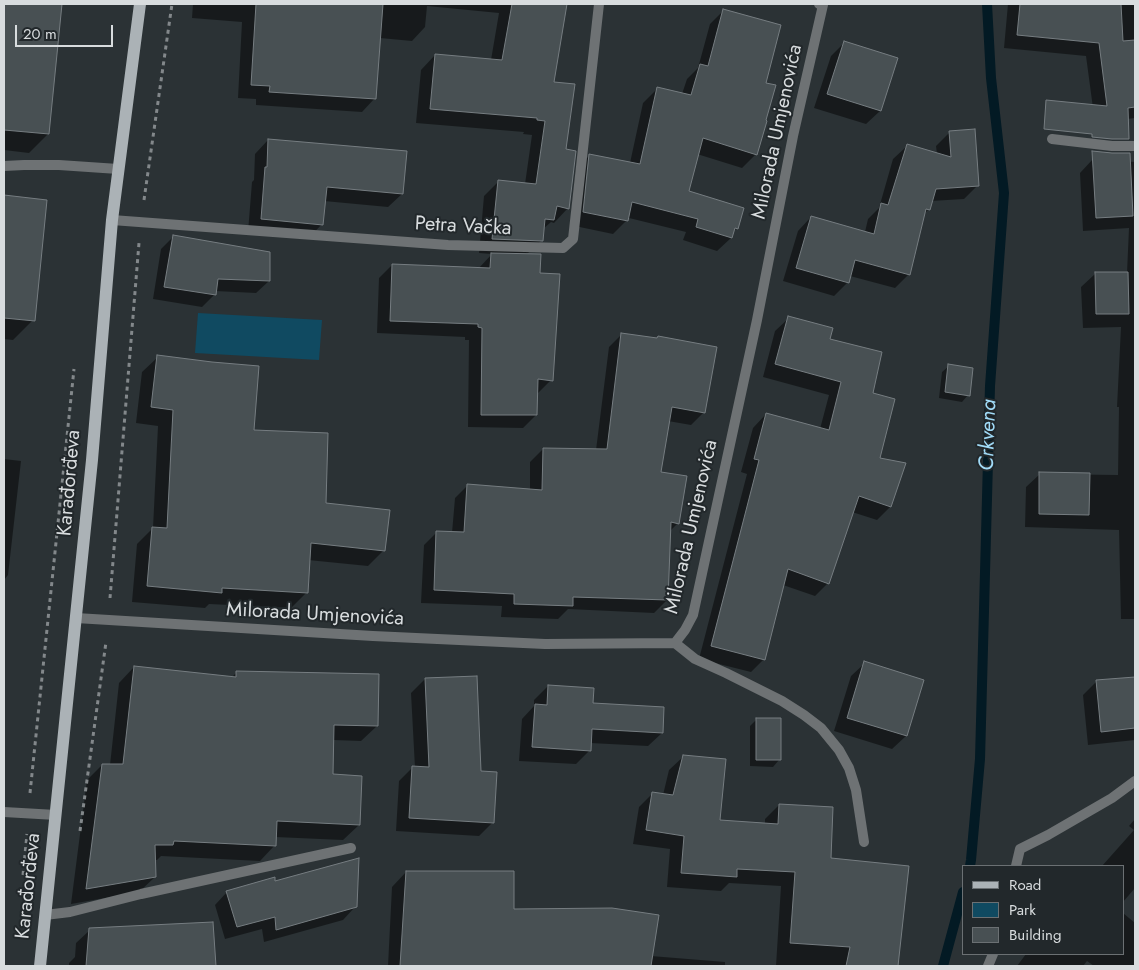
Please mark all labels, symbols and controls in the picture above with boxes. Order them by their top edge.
scale bar [18,15,115,47]
text: 20 m [23,23,57,45]
street label: Milorada Umjenovića [748,42,808,222]
street label: Petra Vačka [414,212,512,242]
water label: Crkvena [975,399,1003,471]
street label: Karađorđeva [53,429,87,537]
street label: Milorada Umjenovića [660,438,724,616]
street label: Milorada Umjenovića [225,598,405,632]
street label: Karađorđeva [12,832,46,940]
legend [962,865,1124,955]
text: Road [1009,874,1041,896]
text: Park [1009,899,1036,921]
text: Building [1009,924,1061,946]

